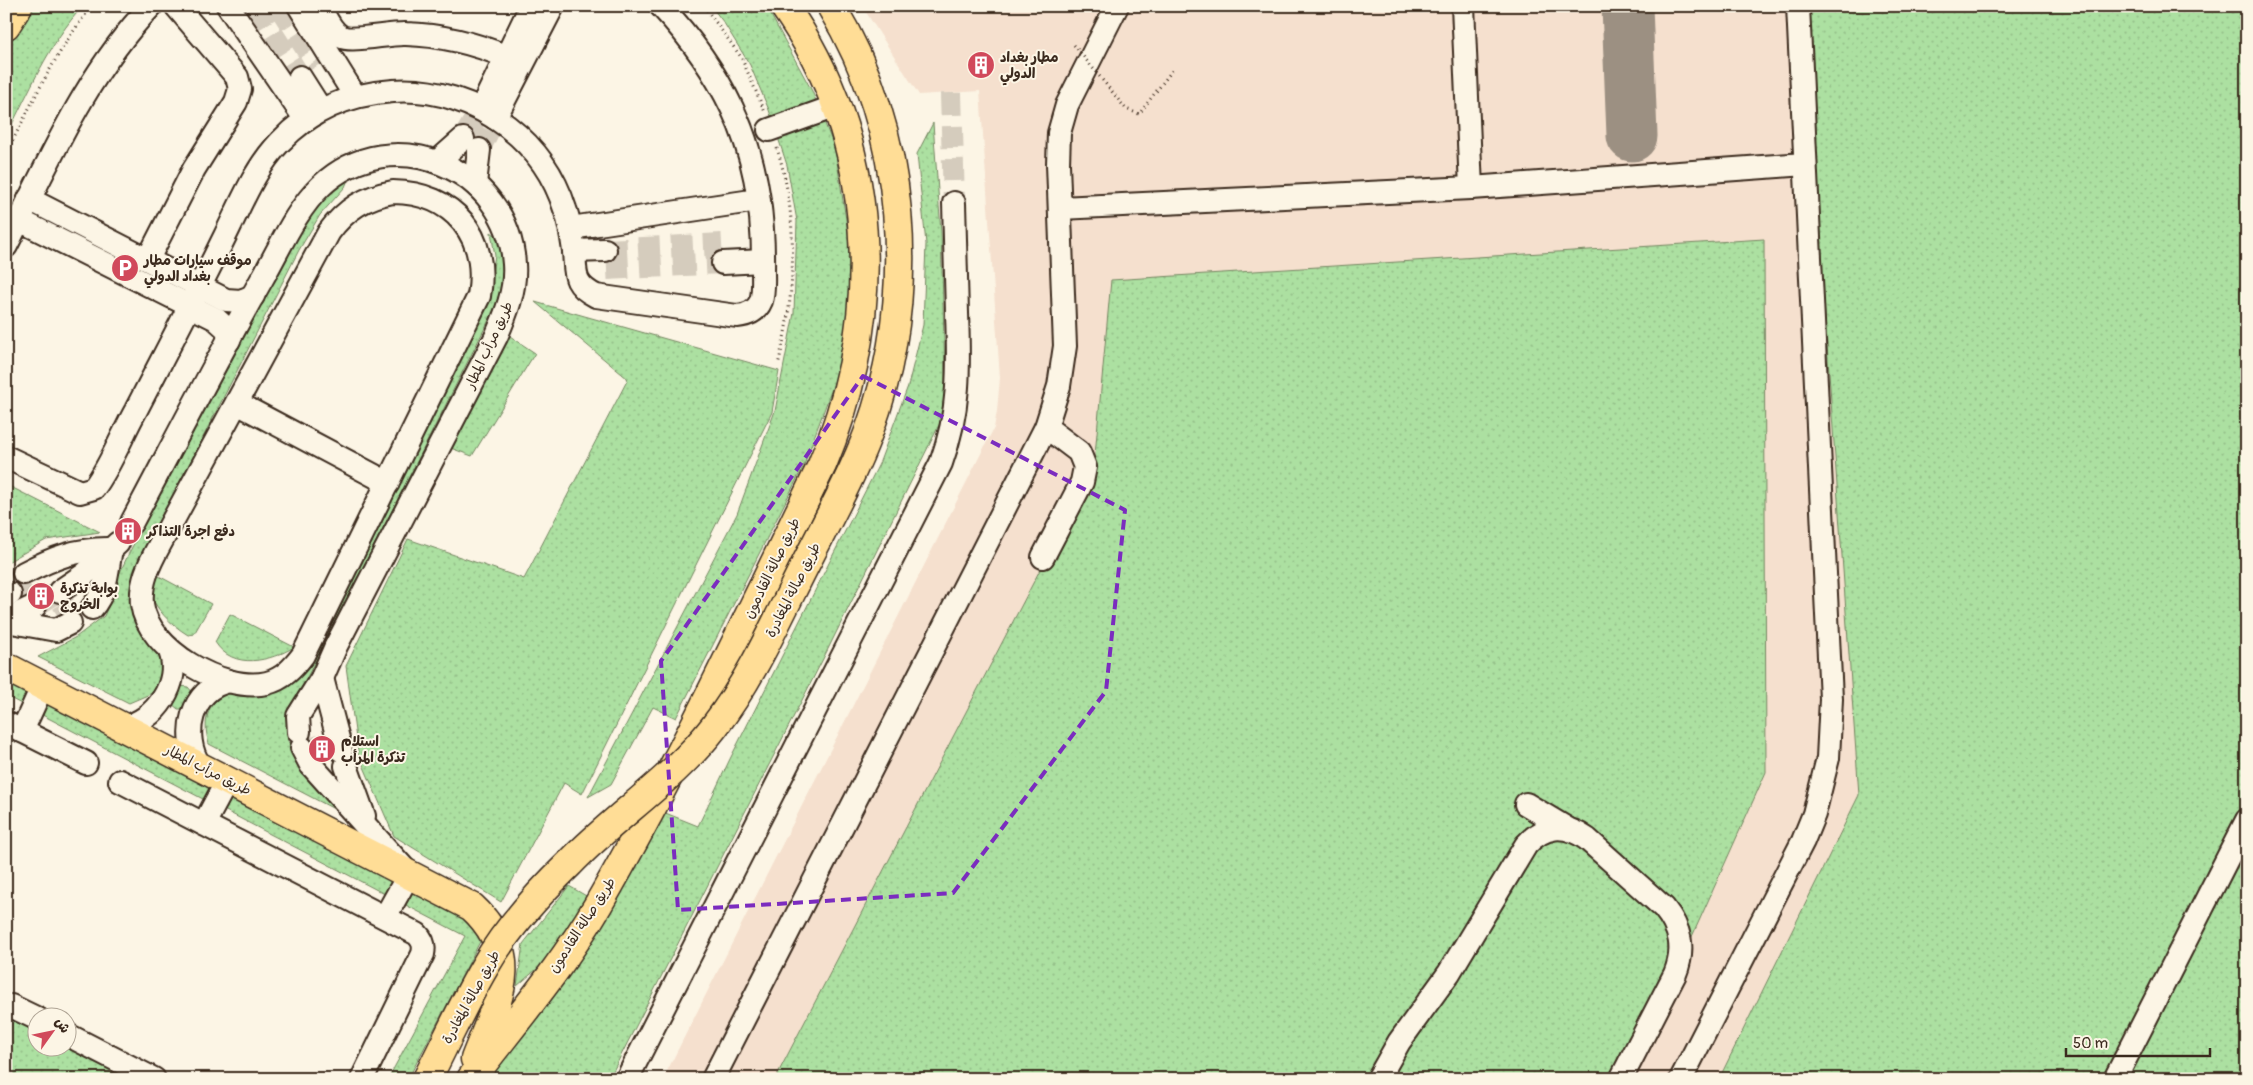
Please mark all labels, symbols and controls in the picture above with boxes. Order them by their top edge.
place label: مطار بغداد الدولي [1000,49,1059,86]
building icon: مطار بغداد الدولي [966,50,996,80]
place label: موقف سيارات مطار بغداد الدولي [142,252,252,289]
parking icon: موقف سيارات مطار بغداد الدولي [110,253,140,283]
street label: طريق مرأب المطار [461,299,517,392]
street label: طريق صالة القادمون [740,515,804,621]
building icon: دفع اجرة التذاكر [113,516,143,546]
place label: دفع اجرة التذاكر [145,523,235,541]
street label: طريق صالة المغادرة [762,540,824,640]
place label: بوابة تذكرة الخروج [60,580,118,613]
building icon: بوابة تذكرة الخروج [26,581,56,611]
place label: استلام تذكرة المرأب [341,733,406,766]
building icon: استلام تذكرة المرأب [307,734,337,764]
street label: طريق مرأب المطار [161,741,254,799]
street label: طريق صالة القادمون [545,874,619,976]
street label: طريق صالة المغادرة [438,947,504,1047]
north arrow [28,1008,78,1058]
text: ش [51,1014,74,1036]
scale bar [2066,1025,2209,1057]
text: 50 m [2073,1034,2108,1053]

